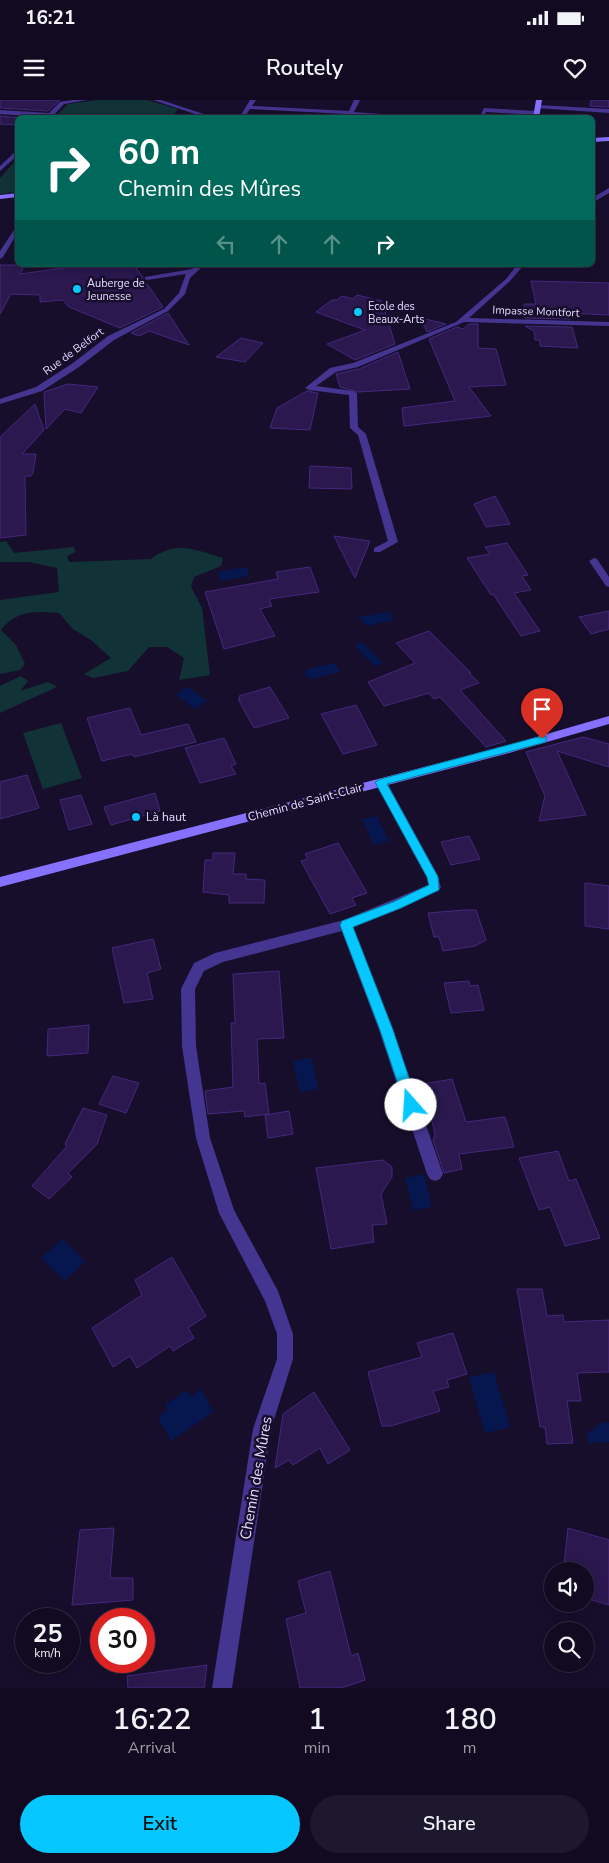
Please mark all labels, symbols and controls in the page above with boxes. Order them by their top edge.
text: 16:21 [25,5,75,31]
text: Routely [266,53,343,83]
icon: menu [20,54,48,82]
icon: heart [561,54,589,82]
text: 60 m [118,129,200,176]
icon: right [35,135,100,200]
text: Chemin des Mûres [118,174,301,204]
icon: left [212,230,240,258]
icon: ahead [265,230,293,258]
icon: ahead [318,230,346,258]
icon: right [371,230,399,258]
place label: Auberge de Jeunesse [86,276,145,304]
marker: Auberge de Jeunesse [71,283,83,295]
place label: Ecole des Beaux-Arts [368,299,425,327]
street label: Impasse Montfort [492,302,580,321]
marker: Ecole des Beaux-Arts [352,306,364,318]
street label: Rue de Belfort [40,324,107,378]
pin [521,688,563,739]
icon: arrive [528,695,556,723]
street label: Chemin de Saint-Clair [246,779,365,825]
place label: Là haut [146,809,187,825]
marker: Là haut [130,811,142,823]
position arrow [384,1078,436,1130]
street label: Chemin des Mûres [235,1415,277,1541]
map controls [544,1562,594,1672]
button: sound [544,1562,594,1612]
speed limit sign: 30 [90,1608,155,1673]
text: 25 [32,1617,63,1651]
button: search [544,1622,594,1672]
text: km/h [34,1645,61,1661]
text: 16:22 [112,1699,191,1740]
text: 1 [308,1699,326,1740]
text: 180 [443,1699,497,1740]
text: Arrival [128,1737,176,1759]
text: min [304,1737,330,1759]
text: m [463,1737,477,1759]
button: Exit [20,1795,300,1853]
button: Share [310,1795,589,1853]

